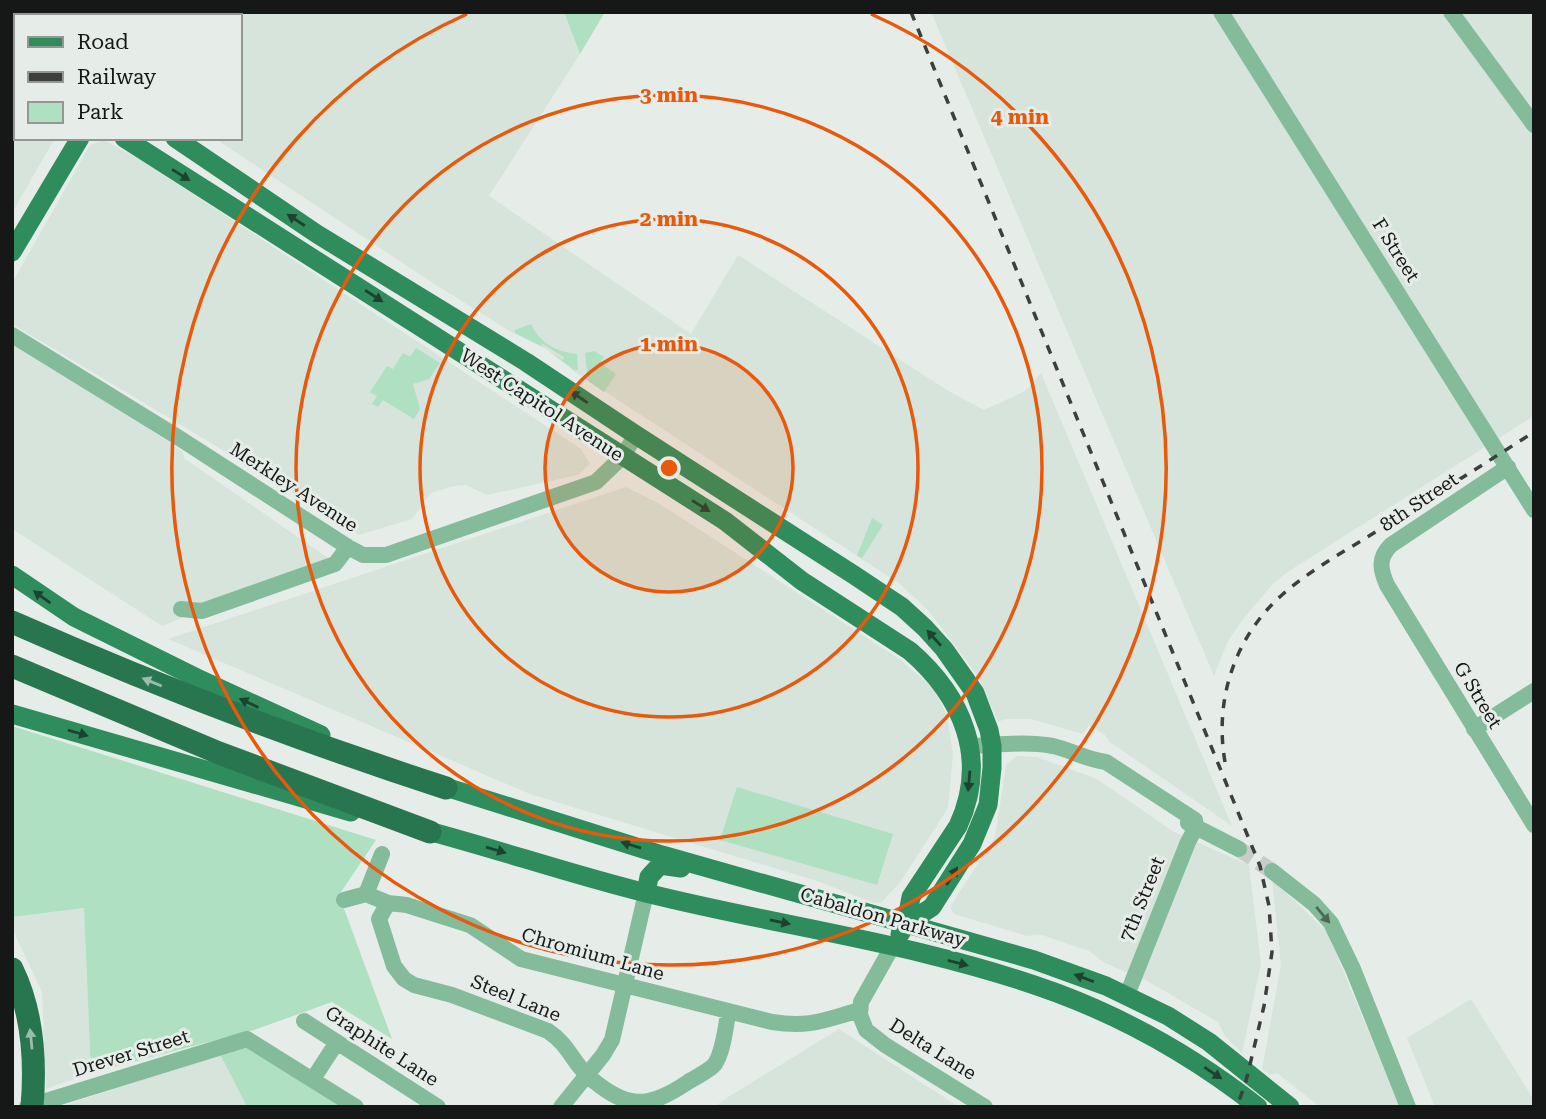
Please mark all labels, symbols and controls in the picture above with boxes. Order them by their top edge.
legend [14,14,242,140]
text: Road [77,30,129,54]
text: Railway [77,65,157,89]
text: 3 min [640,83,698,107]
text: Park [77,100,123,124]
text: 4 min [991,105,1049,129]
one-way arrow [172,168,191,181]
text: 2 min [640,207,698,231]
one-way arrow [287,213,305,227]
street label: F Street [1368,214,1424,286]
one-way arrow [364,289,383,302]
text: 1 min [640,332,698,356]
street label: West Capitol Avenue [456,344,628,466]
one-way arrow [570,390,588,404]
street label: Merkley Avenue [226,437,362,537]
centre of rings [657,456,681,480]
street label: 8th Street [1376,467,1462,537]
one-way arrow [691,499,710,512]
one-way arrow [34,590,52,605]
one-way arrow [926,629,942,647]
street label: G Street [1449,657,1507,733]
one-way arrow [141,677,162,688]
one-way arrow [239,697,259,709]
one-way arrow [67,729,88,739]
one-way arrow [963,770,974,792]
one-way arrow [620,839,641,849]
one-way arrow [486,846,507,856]
street label: 7th Street [1115,853,1169,945]
one-way arrow [946,866,959,885]
street label: Cabaldon Parkway [798,882,969,952]
one-way arrow [1315,906,1331,924]
one-way arrow [769,917,791,928]
street label: Chromium Lane [519,923,667,985]
one-way arrow [947,958,969,969]
street label: Steel Lane [468,970,564,1026]
one-way arrow [1073,972,1094,983]
street label: Graphite Lane [321,1001,443,1091]
street label: Delta Lane [885,1013,981,1085]
street label: Drever Street [70,1024,192,1082]
one-way arrow [26,1027,37,1049]
one-way arrow [1204,1066,1222,1080]

